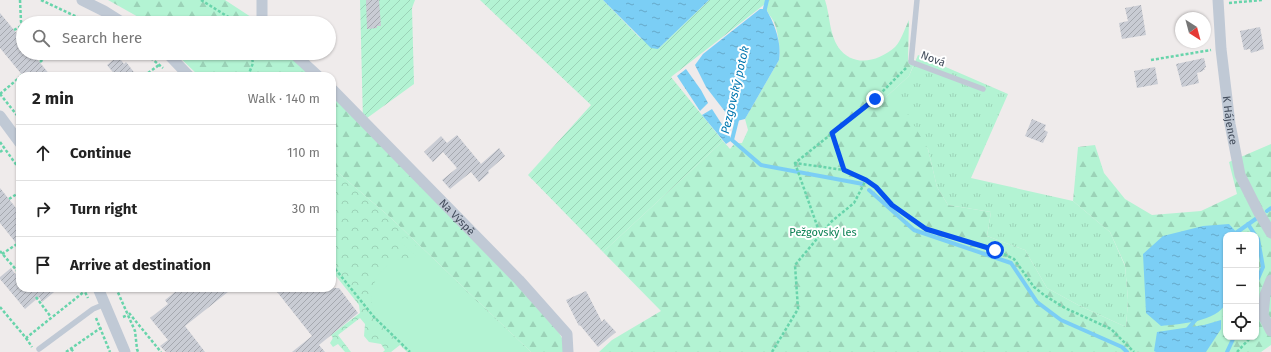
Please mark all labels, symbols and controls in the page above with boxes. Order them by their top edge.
north arrow [1175,12,1211,48]
search box [16,16,336,60]
icon: search [30,27,52,49]
text: Search here [62,29,142,47]
water label: Pezgovský potok [718,44,752,135]
street label: Nová [919,48,947,70]
text: 2 min [32,88,74,109]
route end [866,90,884,108]
text: Walk · 140 m [248,91,320,106]
street label: K Hájence [1220,95,1240,146]
icon: ahead [32,142,54,164]
text: Continue [70,144,131,162]
text: 110 m [287,145,320,160]
street label: Na Výspě [437,196,478,238]
icon: right [32,198,54,220]
text: Turn right [70,200,137,218]
text: 30 m [292,201,320,216]
park label: Pežgovský les [789,226,857,239]
map controls [1223,232,1259,340]
button: + [1223,232,1259,268]
route start [986,241,1004,259]
icon: arrive [32,254,54,276]
text: Arrive at destination [70,256,211,274]
button: − [1223,268,1259,304]
button: locate [1223,304,1259,340]

